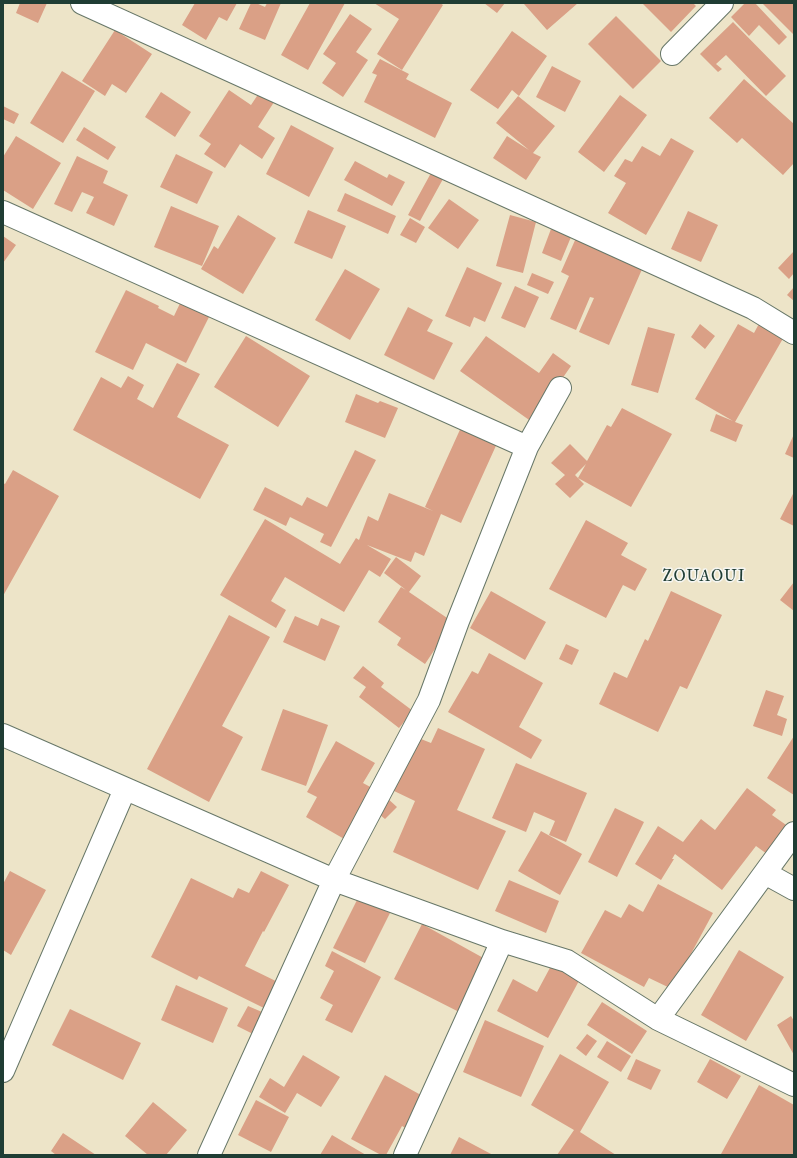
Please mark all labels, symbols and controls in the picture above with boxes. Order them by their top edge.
district label: ZOUAOUI [662,567,746,587]

